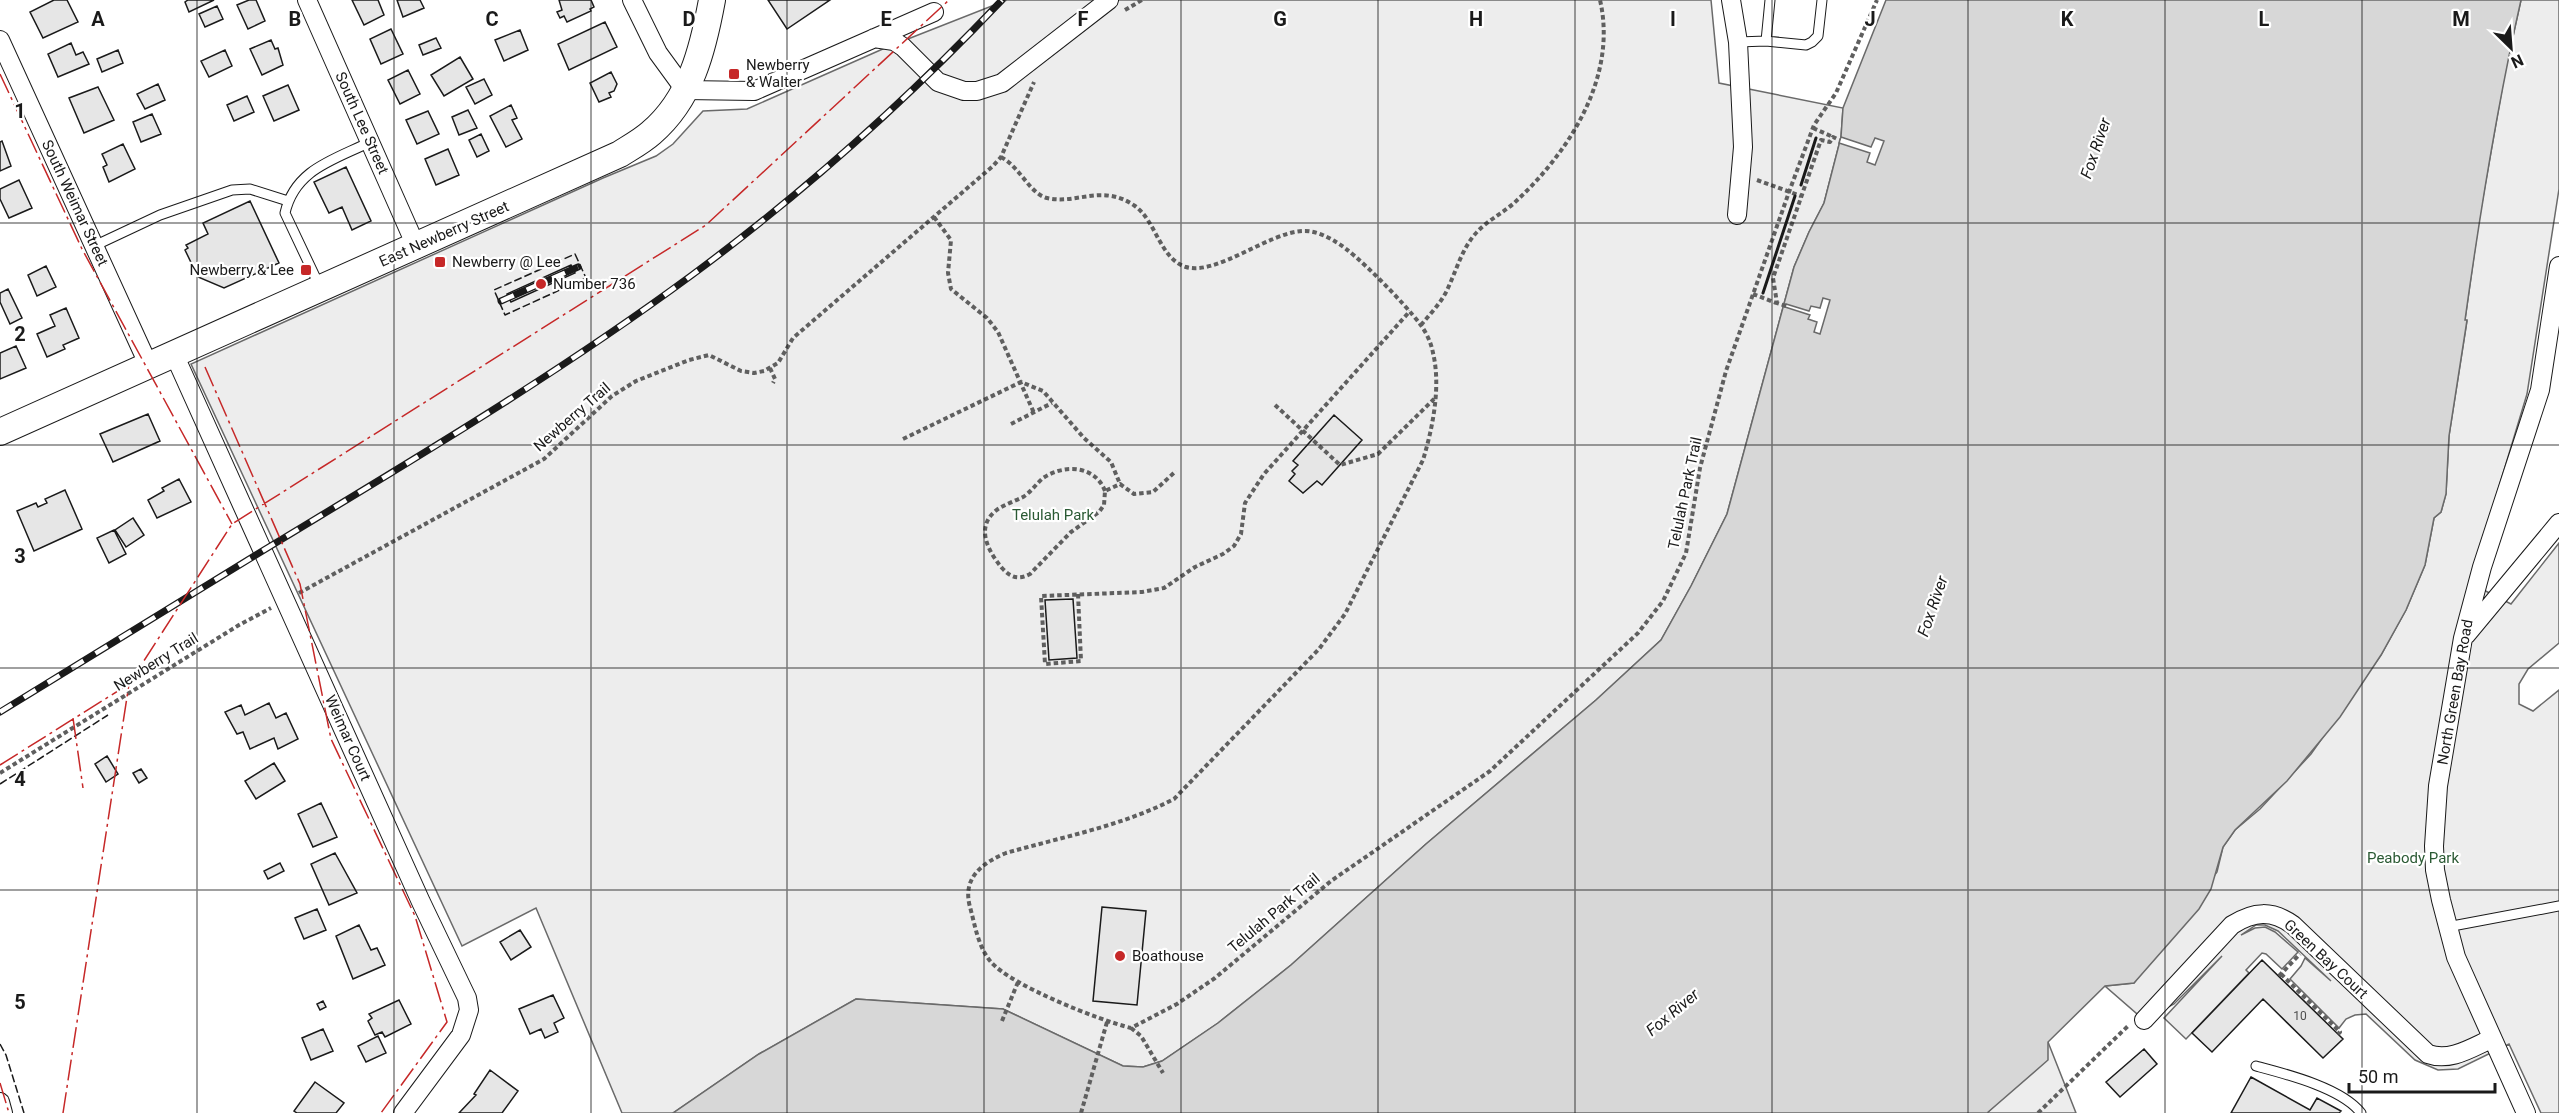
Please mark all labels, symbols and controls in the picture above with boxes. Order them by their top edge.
text: A [91,7,105,31]
text: B [289,7,301,31]
text: C [485,7,499,31]
text: D [683,7,696,31]
text: E [880,7,892,31]
text: F [1078,7,1089,31]
text: G [1273,7,1287,31]
text: H [1469,7,1483,31]
text: I [1670,7,1676,31]
text: J [1864,7,1876,31]
text: K [2061,7,2074,31]
text: L [2259,7,2270,31]
text: M [2452,7,2470,31]
north arrow [2481,18,2541,78]
text: N [2508,50,2526,72]
place label: Newberry & Walter [746,56,810,91]
marker: Newberry & Walter [727,67,741,81]
street label: South Lee Street [331,69,393,177]
text: 1 [14,99,26,123]
water label: Fox River [2076,115,2115,181]
street label: South Weimar Street [38,137,112,269]
street label: East Newberry Street [376,197,512,271]
place label: Newberry @ Lee [452,253,561,271]
marker: Newberry @ Lee [433,255,447,269]
place label: Newberry & Lee [190,261,294,279]
marker: Newberry & Lee [299,263,313,277]
place label: Number 736 [553,275,636,293]
marker: Number 736 [534,277,548,291]
text: 2 [14,322,26,346]
street label: Newberry Trail [530,379,614,455]
street label: Telulah Park Trail [1664,435,1706,551]
park label: Telulah Park [1012,506,1094,524]
text: 3 [14,544,26,568]
water label: Fox River [1913,573,1952,639]
street label: North Green Bay Road [2433,618,2477,766]
street label: Newberry Trail [111,629,201,695]
street label: Weimar Court [321,692,375,784]
text: 4 [14,767,26,791]
park label: Peabody Park [2367,849,2459,867]
street label: Telulah Park Trail [1224,869,1324,957]
street label: Green Bay Court [2280,916,2372,1003]
place label: Boathouse [1132,947,1204,965]
marker: Boathouse [1113,949,1127,963]
water label: Fox River [1642,984,1703,1040]
text: 5 [14,990,26,1014]
house number: 10 [2293,1009,2307,1023]
scale bar [2349,1056,2494,1094]
text: 50 m [2358,1066,2398,1087]

